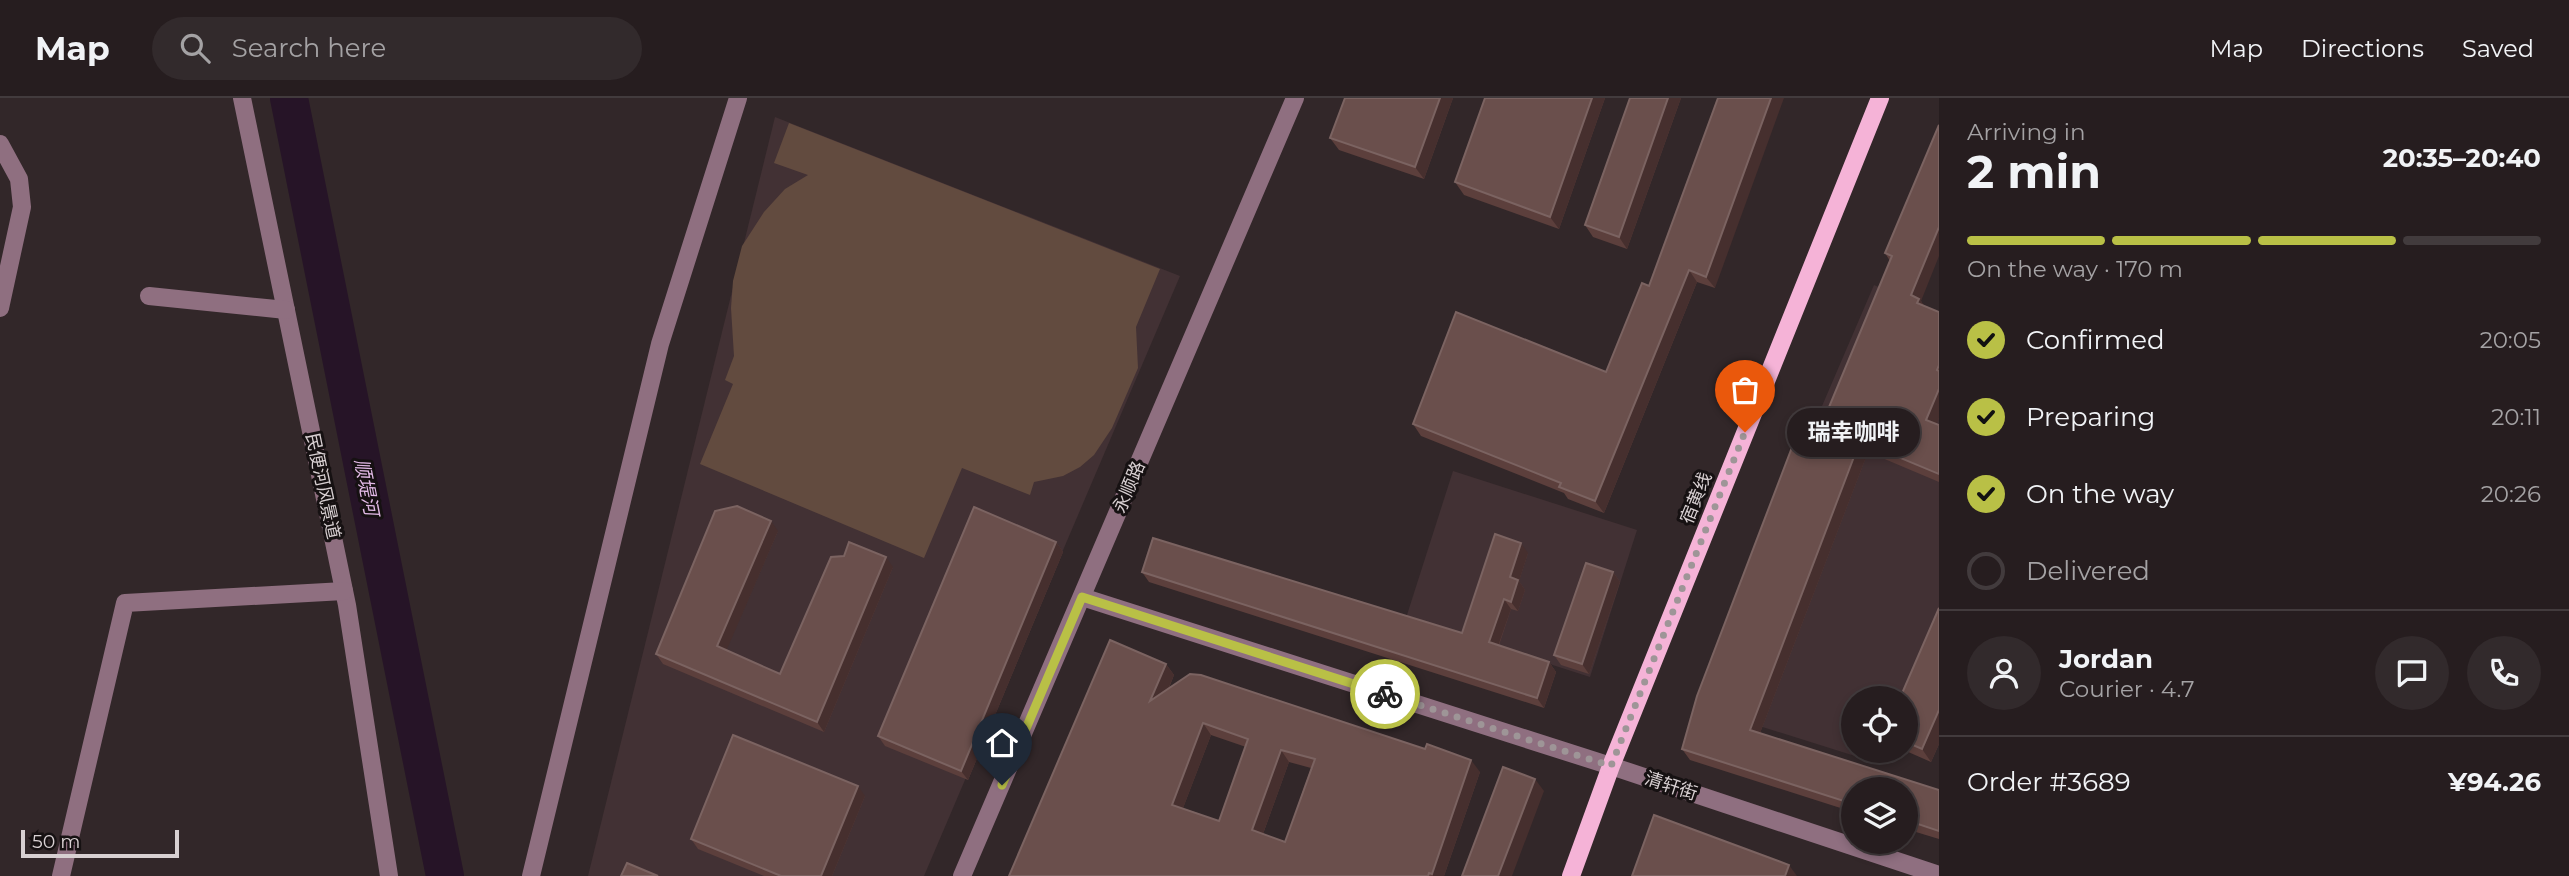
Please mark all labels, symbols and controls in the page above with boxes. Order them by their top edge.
search box [152,17,642,80]
text: Map [35,28,110,68]
icon: search [176,29,214,67]
text: Search here [232,32,386,64]
text: Map [2210,34,2263,63]
text: Directions [2301,34,2424,63]
text: Saved [2462,34,2534,63]
text: Arriving in [1967,118,2086,146]
text: 20:35–20:40 [2383,142,2541,174]
text: 2 min [1967,143,2101,200]
text: On the way · 170 m [1967,255,2183,283]
icon: check [1967,321,2005,359]
text: Confirmed [2026,324,2165,356]
text: 20:05 [2480,326,2541,354]
pin [1715,360,1775,432]
icon: bag [1726,371,1764,409]
icon: check [1967,398,2005,436]
text: Preparing [2026,401,2155,433]
text: 20:11 [2491,403,2541,431]
callout: 瑞幸咖啡 [1787,408,1920,456]
text: 瑞幸咖啡 [1808,418,1900,446]
street label: 民便河风景道 [301,431,345,541]
water label: 顺堤河 [350,457,384,521]
street label: 永顺路 [1108,458,1150,516]
street label: 宿黄线 [1676,469,1716,527]
icon: check [1967,475,2005,513]
text: On the way [2026,478,2174,510]
text: 20:26 [2481,480,2541,508]
text: Delivered [2026,555,2150,587]
button: person [1967,636,2041,710]
button: chat [2375,636,2449,710]
button: phone [2467,636,2541,710]
text: Jordan [2059,643,2153,675]
courier [1350,659,1420,729]
icon: bike [1366,675,1404,713]
text: Courier · 4.7 [2059,675,2195,703]
map controls [1841,686,1918,854]
button: locate [1841,686,1918,763]
pin [972,713,1032,785]
icon: home [983,724,1021,762]
text: Order #3689 [1967,766,2131,798]
text: ¥94.26 [2448,766,2541,798]
street label: 清轩街 [1642,767,1700,805]
button: layers [1841,777,1918,854]
scale bar [21,827,178,859]
text: 50 m [32,830,80,853]

